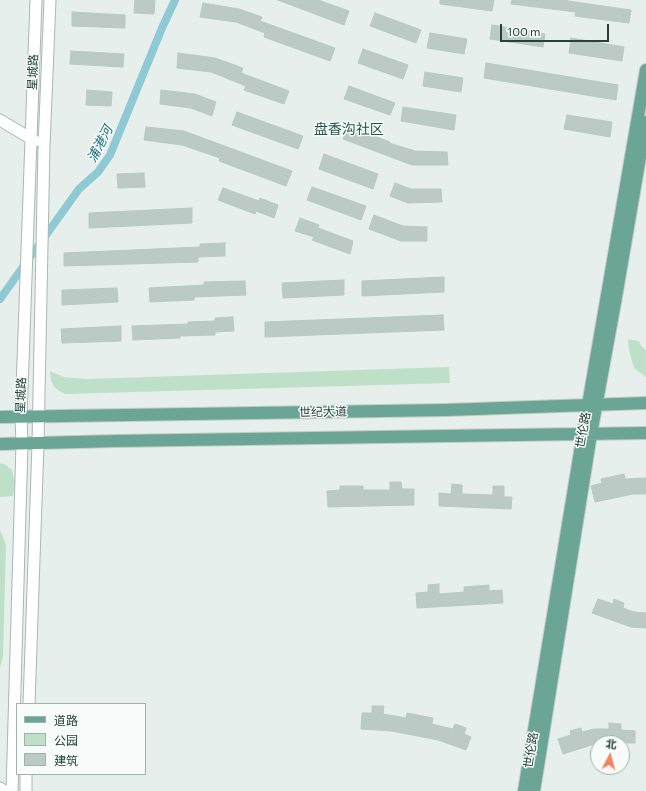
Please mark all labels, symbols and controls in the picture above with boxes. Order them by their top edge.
scale bar [502,16,611,42]
text: 100 m [507,24,541,38]
street label: 星城路 [25,54,41,90]
district label: 盘香沟社区 [314,121,384,137]
water label: 浦港河 [84,123,116,165]
street label: 星城路 [13,377,29,413]
street label: 世纪大道 [299,404,347,420]
street label: 世伦路 [573,411,593,449]
legend [16,703,146,775]
text: 道路 [54,713,78,727]
street label: 世伦路 [521,731,541,769]
text: 公园 [54,733,78,747]
north arrow [590,735,630,775]
text: 北 [605,737,617,751]
text: 建筑 [54,753,78,767]

